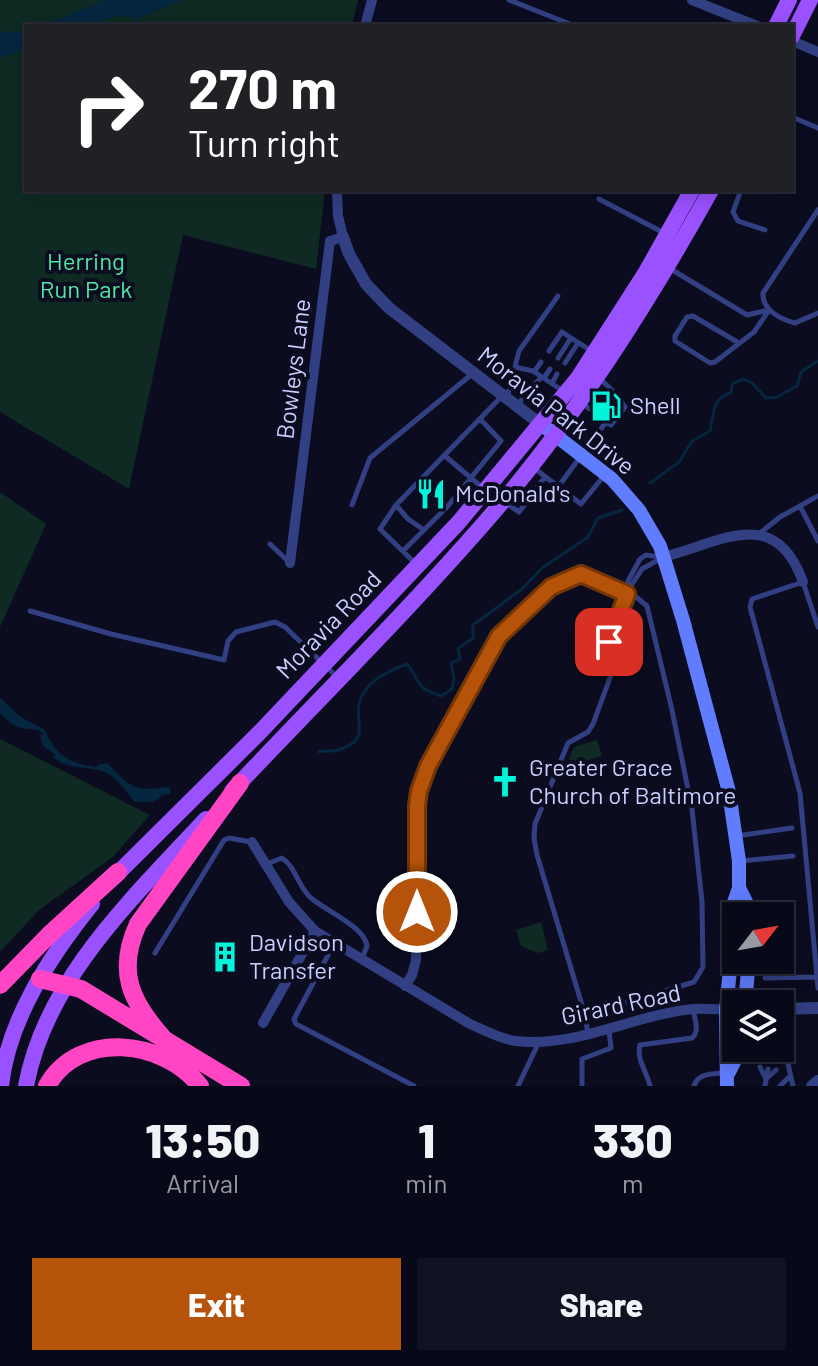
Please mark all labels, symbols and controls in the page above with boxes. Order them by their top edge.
text: 270 m [188,53,337,120]
icon: right [56,56,160,160]
text: Turn right [188,121,340,164]
park label: Herring Run Park [40,246,132,303]
street label: Bowleys Lane [270,297,316,441]
street label: Moravia Park Drive [473,340,641,480]
fuel station icon: Shell [589,389,623,423]
place label: Shell [630,390,681,419]
restaurant icon: McDonald's [414,477,448,511]
place label: McDonald's [455,478,570,507]
street label: Moravia Road [269,564,387,684]
pin [575,608,643,676]
icon: arrive [587,620,631,664]
place label: Greater Grace Church of Baltimore [529,752,736,809]
church icon: Greater Grace Church of Baltimore [488,765,522,799]
position arrow [375,870,459,954]
north arrow [722,902,794,974]
map controls [722,902,794,1062]
place label: Davidson Transfer [249,927,344,984]
building icon: Davidson Transfer [208,940,242,974]
street label: Girard Road [558,977,683,1030]
button: layers [722,990,794,1062]
text: 13:50 [145,1110,260,1168]
text: 1 [418,1110,435,1168]
text: 330 [593,1110,673,1168]
text: Arrival [166,1167,239,1198]
text: min [405,1167,448,1198]
text: m [622,1167,644,1198]
button: Exit [32,1258,401,1350]
button: Share [417,1258,786,1350]

